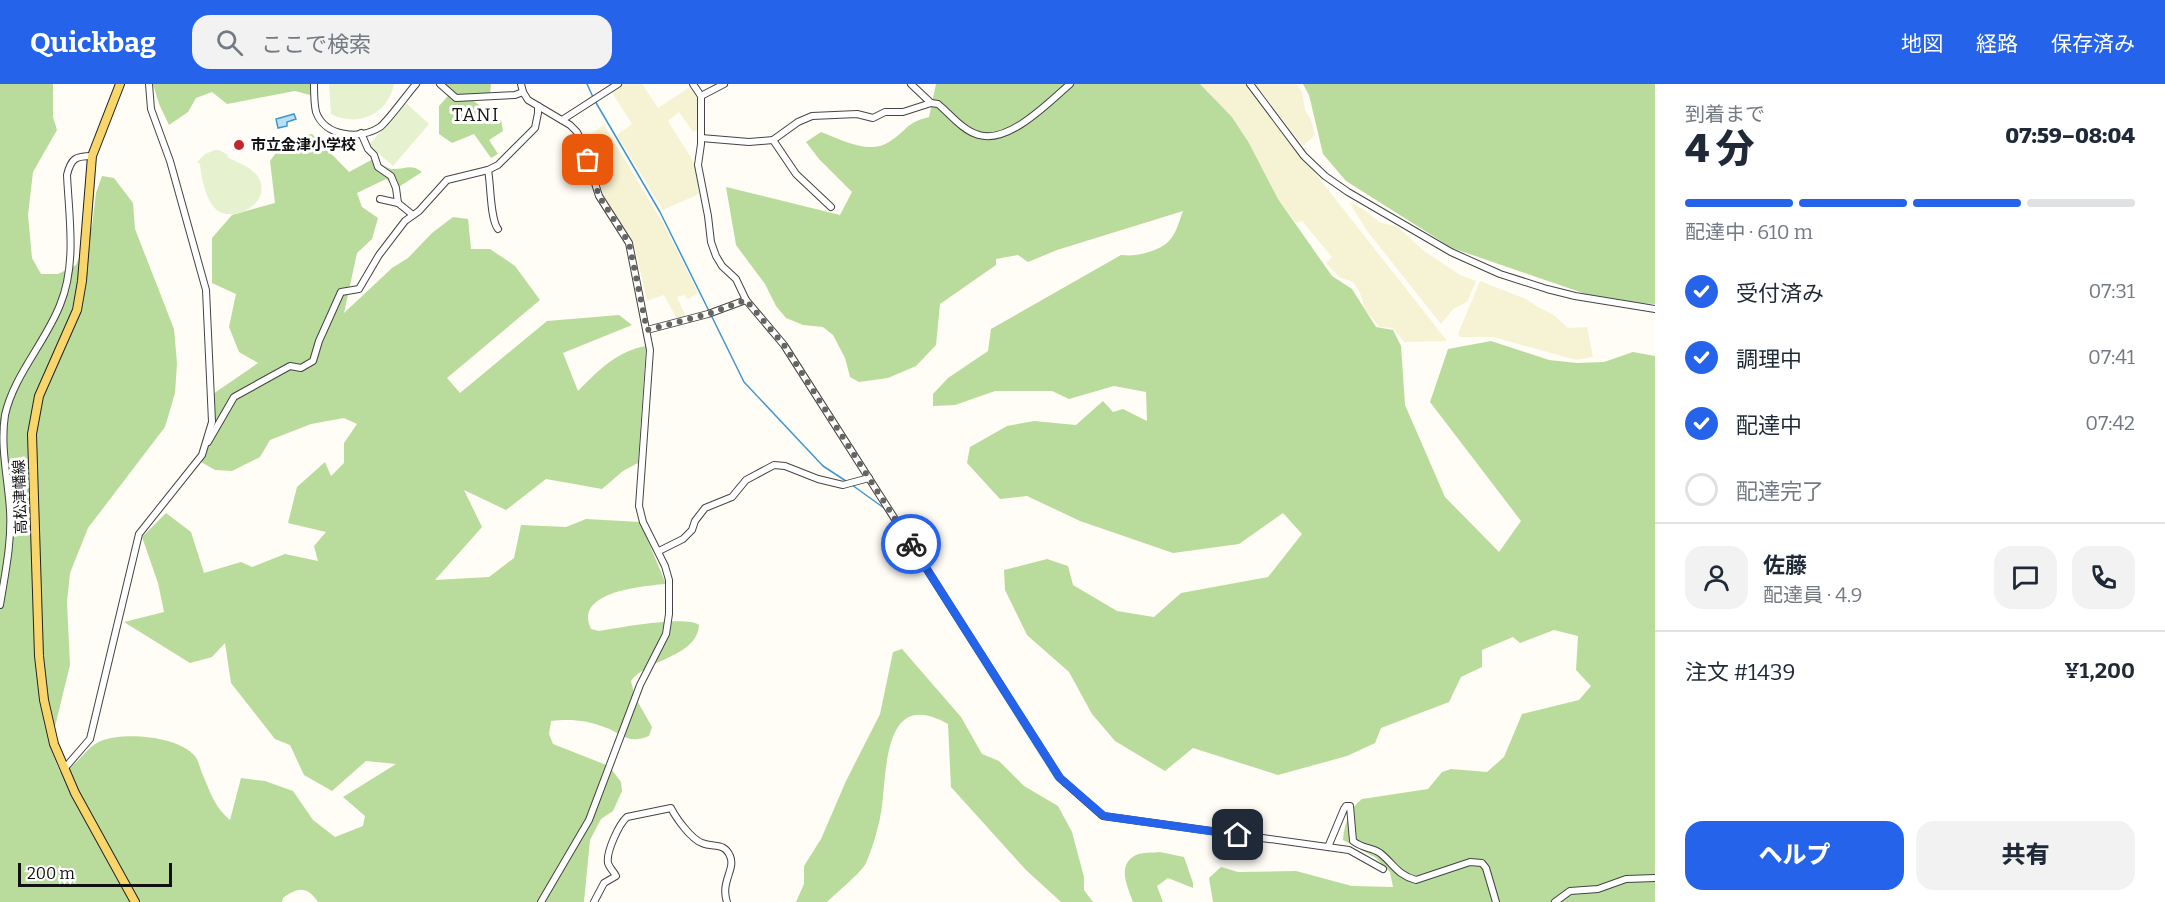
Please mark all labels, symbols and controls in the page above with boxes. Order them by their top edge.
search box [192,15,612,69]
text: Quickbag [30,26,156,59]
icon: search [213,26,246,59]
text: ここで検索 [261,31,371,58]
text: 地図 [1901,31,1943,57]
text: 経路 [1976,31,2018,57]
text: 保存済み [2051,31,2135,57]
text: 到着まで [1685,102,1765,126]
district label: TANI [452,104,500,126]
text: 07:59–08:04 [2005,122,2135,149]
text: 4 分 [1685,126,1755,172]
pin [562,134,613,185]
place label: 市立金津小学校 [251,136,356,154]
marker: 市立金津小学校 [232,138,246,152]
icon: bag [571,143,604,176]
text: 配達中 · 610 m [1685,220,1813,244]
icon: check [1685,275,1718,308]
text: 07:31 [2088,279,2135,303]
text: 受付済み [1736,280,1824,307]
icon: check [1685,341,1718,374]
text: 07:41 [2088,345,2135,369]
text: 調理中 [1736,346,1802,373]
icon: check [1685,407,1718,440]
text: 07:42 [2085,411,2135,435]
text: 配達中 [1736,412,1802,439]
street label: 高松津幡線 [10,459,30,535]
text: 配達完了 [1736,478,1824,505]
courier [881,514,941,574]
icon: bike [895,528,928,561]
button: person [1685,546,1748,609]
button: chat [1994,546,2057,609]
button: phone [2072,546,2135,609]
text: 佐藤 [1763,552,1807,579]
text: 配達員 · 4.9 [1763,583,1862,607]
text: ¥1,200 [2064,657,2135,684]
text: 注文 #1439 [1685,659,1795,686]
pin [1212,809,1263,860]
icon: home [1221,818,1254,851]
button: ヘルプ [1685,821,1904,890]
button: 共有 [1916,821,2135,890]
scale bar [18,860,172,888]
text: 200 m [27,864,75,883]

